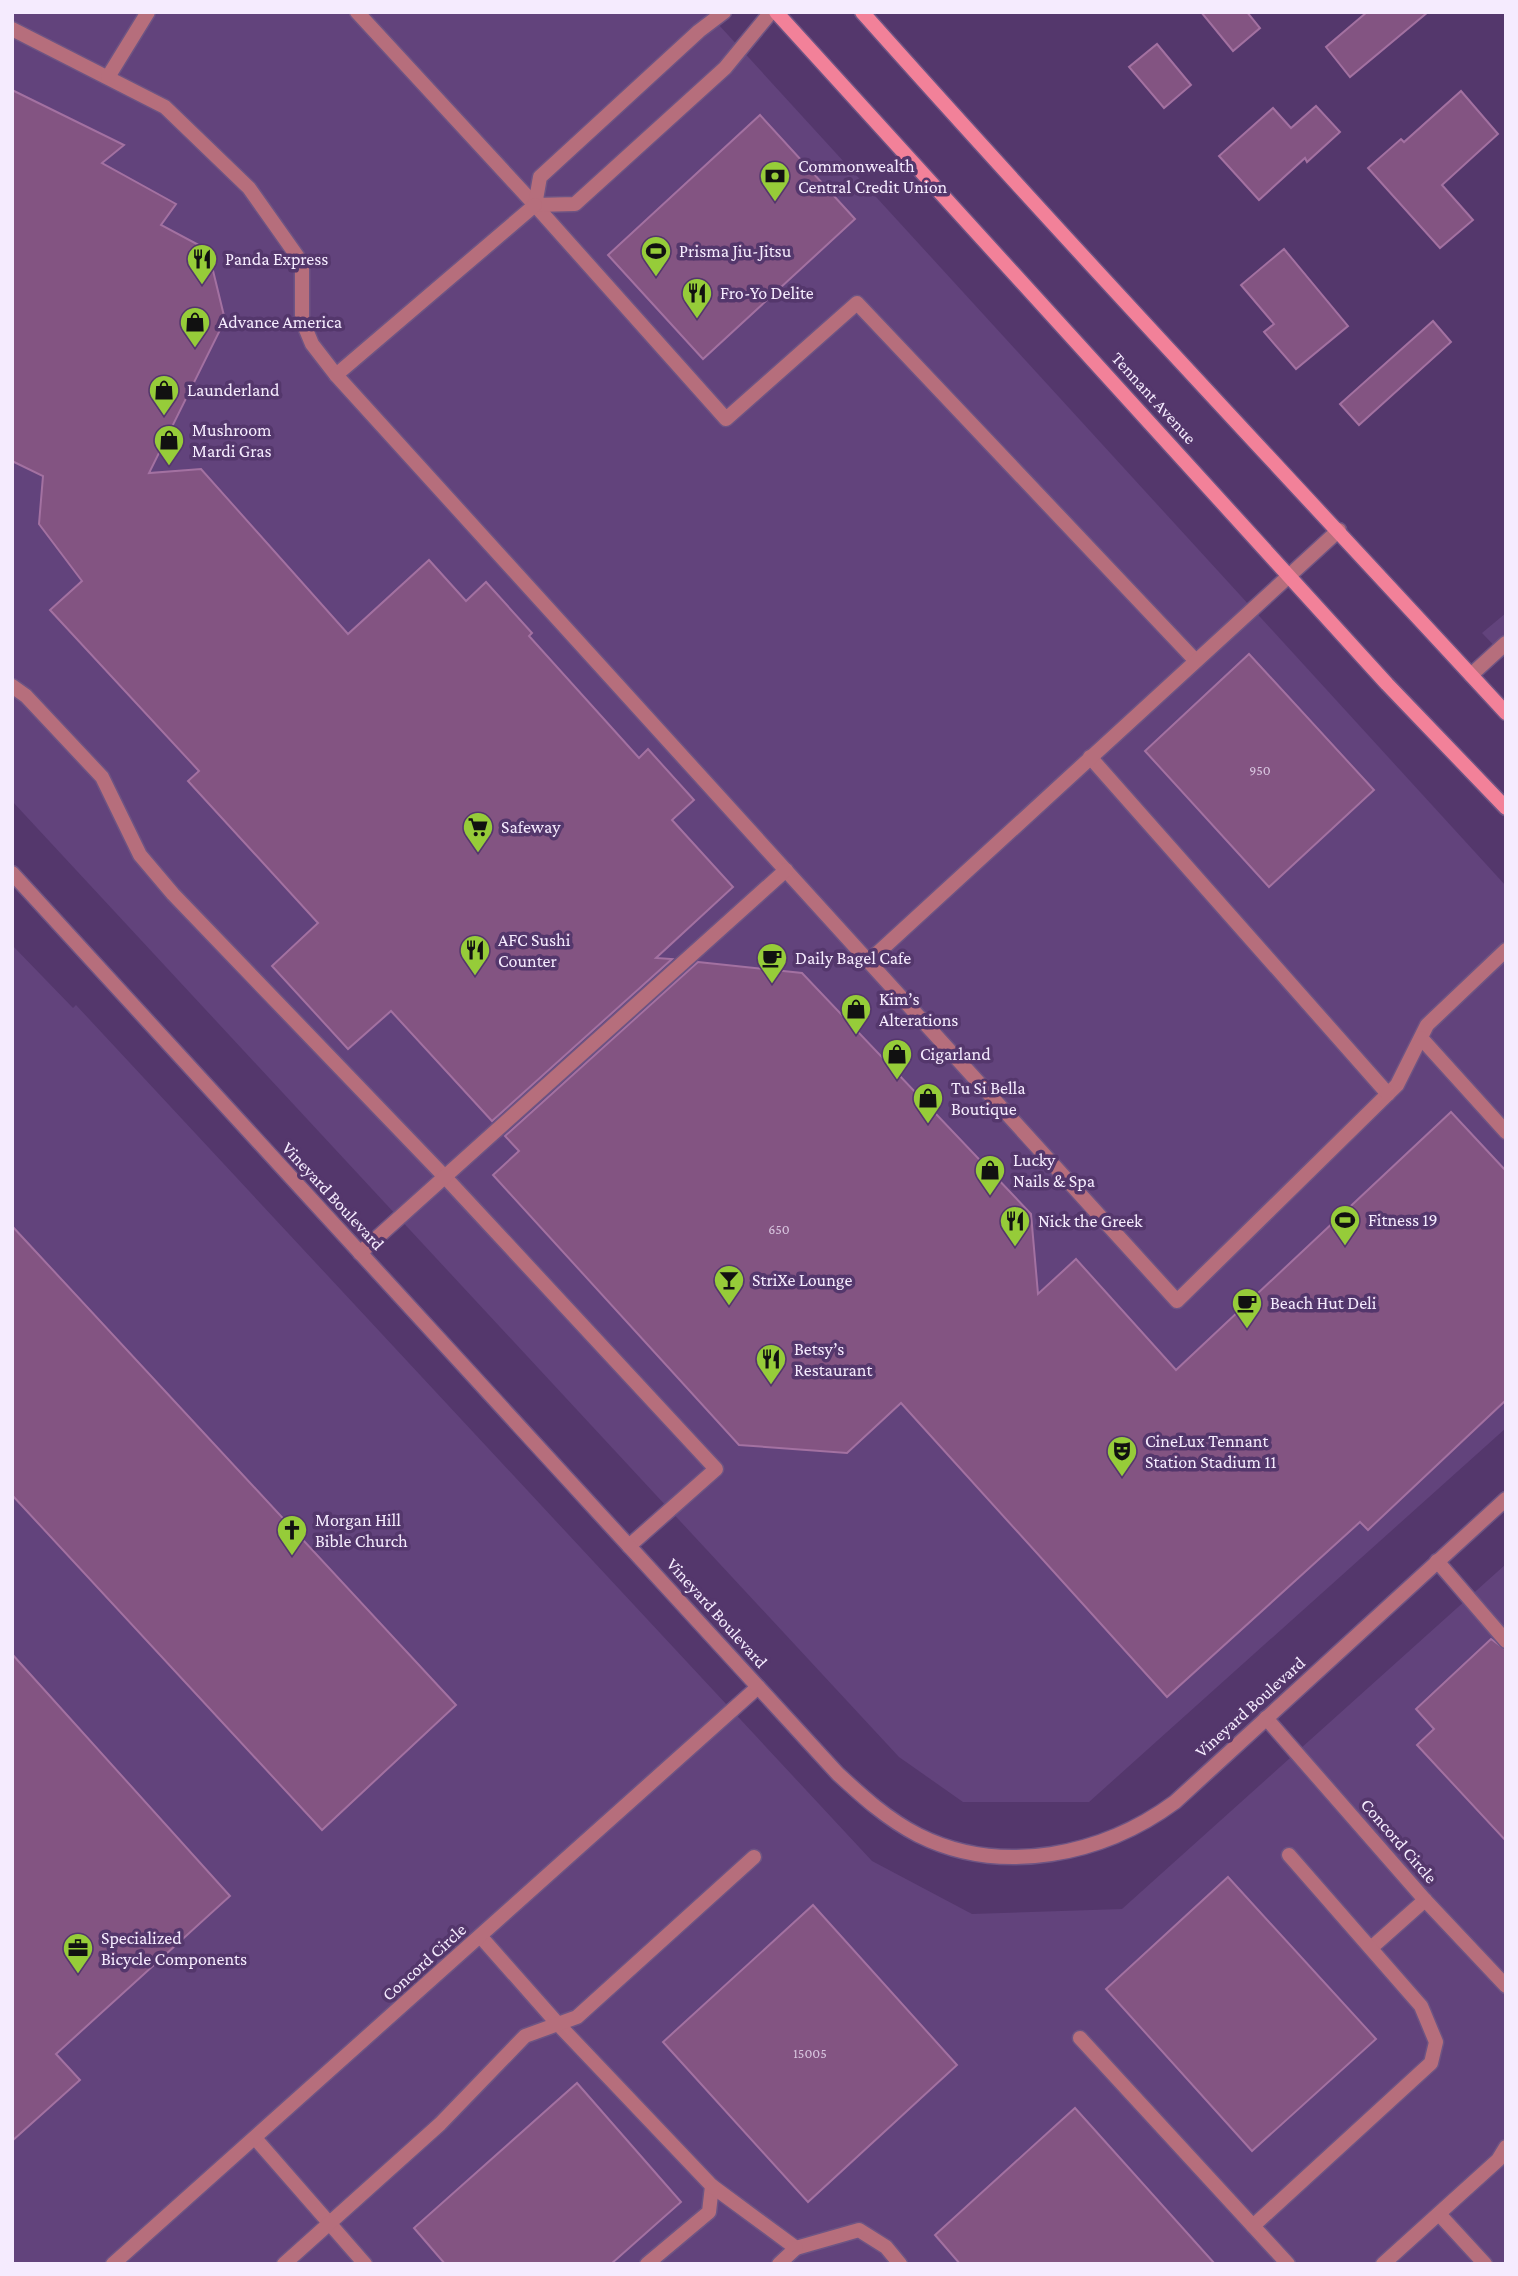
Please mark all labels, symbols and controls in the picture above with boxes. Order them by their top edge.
place label: Commonwealth Central Credit Union [798,156,948,197]
bank icon: Commonwealth Central Credit Union [758,159,792,203]
sports icon: Prisma Jiu-Jitsu [639,234,673,278]
place label: Prisma Jiu-Jitsu [679,241,792,261]
restaurant icon: Panda Express [185,242,219,286]
place label: Panda Express [225,249,328,269]
restaurant icon: Fro-Yo Delite [680,276,714,320]
place label: Fro-Yo Delite [720,283,814,303]
shop icon: Advance America [178,305,212,349]
place label: Advance America [218,312,342,332]
street label: Tennant Avenue [1108,348,1201,448]
shop icon: Launderland [147,373,181,417]
place label: Launderland [187,380,280,400]
place label: Mushroom Mardi Gras [192,420,272,461]
shop icon: Mushroom Mardi Gras [152,423,186,467]
house number: 950 [1249,762,1271,778]
supermarket icon: Safeway [461,810,495,854]
place label: Safeway [501,817,561,837]
place label: AFC Sushi Counter [498,930,571,971]
restaurant icon: AFC Sushi Counter [458,933,492,977]
cafe icon: Daily Bagel Cafe [755,941,789,985]
place label: Daily Bagel Cafe [795,948,911,968]
place label: Kim’s Alterations [879,989,958,1030]
shop icon: Kim’s Alterations [839,992,873,1036]
shop icon: Cigarland [880,1037,914,1081]
place label: Cigarland [920,1044,991,1064]
place label: Tu Si Bella Boutique [951,1078,1026,1119]
shop icon: Tu Si Bella Boutique [911,1081,945,1125]
street label: Vineyard Boulevard [278,1138,389,1255]
place label: Lucky Nails & Spa [1013,1150,1095,1191]
shop icon: Lucky Nails & Spa [973,1153,1007,1197]
sports icon: Fitness 19 [1328,1203,1362,1247]
restaurant icon: Nick the Greek [998,1204,1032,1248]
place label: Fitness 19 [1368,1210,1438,1230]
place label: Nick the Greek [1038,1211,1143,1231]
house number: 650 [768,1221,790,1237]
bar icon: StriXe Lounge [712,1263,746,1307]
place label: StriXe Lounge [752,1270,852,1290]
cafe icon: Beach Hut Deli [1230,1286,1264,1330]
place label: Beach Hut Deli [1270,1293,1377,1313]
place label: Betsy’s Restaurant [794,1339,874,1380]
restaurant icon: Betsy’s Restaurant [754,1342,788,1386]
place label: CineLux Tennant Station Stadium 11 [1145,1431,1276,1472]
theatre icon: CineLux Tennant Station Stadium 11 [1105,1434,1139,1478]
place label: Morgan Hill Bible Church [315,1510,408,1551]
church icon: Morgan Hill Bible Church [275,1513,309,1557]
street label: Vineyard Boulevard [663,1554,772,1672]
street label: Vineyard Boulevard [1191,1652,1309,1761]
street label: Concord Circle [1357,1795,1441,1887]
street label: Concord Circle [378,1919,470,2005]
place label: Specialized Bicycle Components [101,1928,247,1969]
office icon: Specialized Bicycle Components [61,1931,95,1975]
house number: 15005 [793,2045,827,2061]

